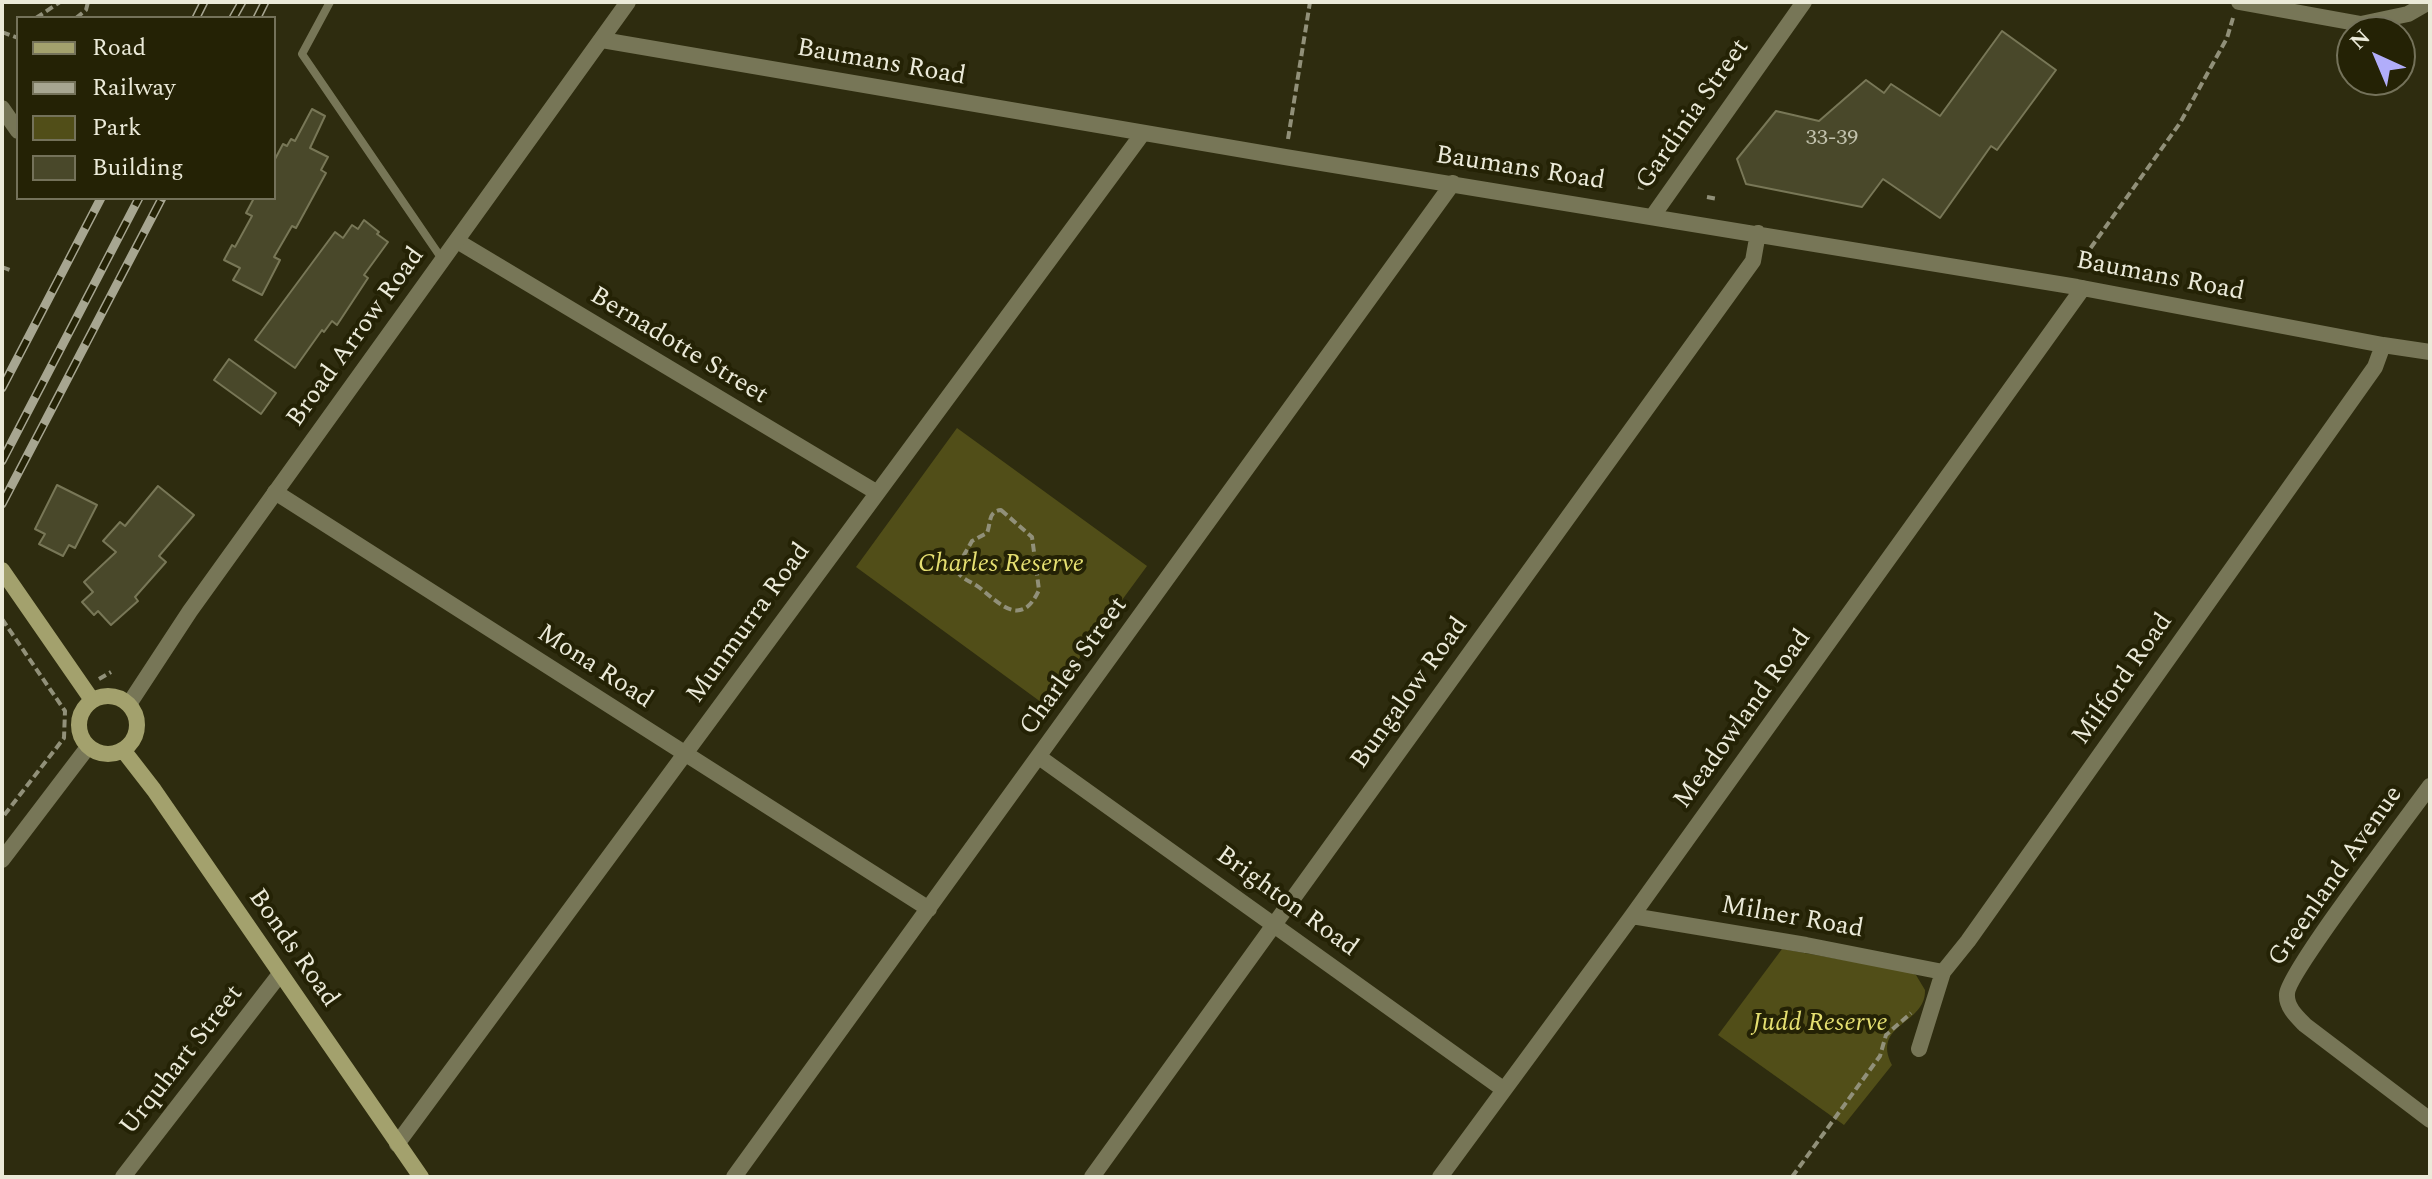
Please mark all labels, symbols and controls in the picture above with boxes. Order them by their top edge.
legend [16,16,276,200]
north arrow [2336,16,2416,96]
text: N [2342,22,2378,58]
text: Road [92,30,146,66]
street label: Baumans Road [794,34,968,94]
street label: Gardinia Street [1631,34,1757,196]
text: Railway [92,70,176,106]
text: Park [92,110,142,146]
house number: 33-39 [1806,127,1858,153]
street label: Baumans Road [1433,141,1607,199]
text: Building [92,150,184,186]
street label: Broad Arrow Road [281,242,433,434]
street label: Baumans Road [2073,246,2247,310]
street label: Bernadotte Street [583,282,773,412]
street label: Munmurra Road [681,538,819,710]
park label: Charles Reserve [918,550,1084,582]
street label: Charles Street [1014,592,1136,742]
street label: Milford Road [2067,608,2181,752]
street label: Bungalow Road [1346,612,1476,776]
street label: Mona Road [530,619,658,717]
street label: Meadowland Road [1669,624,1819,816]
street label: Greenland Avenue [2263,781,2411,973]
street label: Brighton Road [1209,841,1363,965]
street label: Bonds Road [240,884,344,1014]
street label: Milner Road [1718,891,1866,947]
street label: Urquhart Street [115,980,251,1142]
park label: Judd Reserve [1752,1009,1888,1041]

